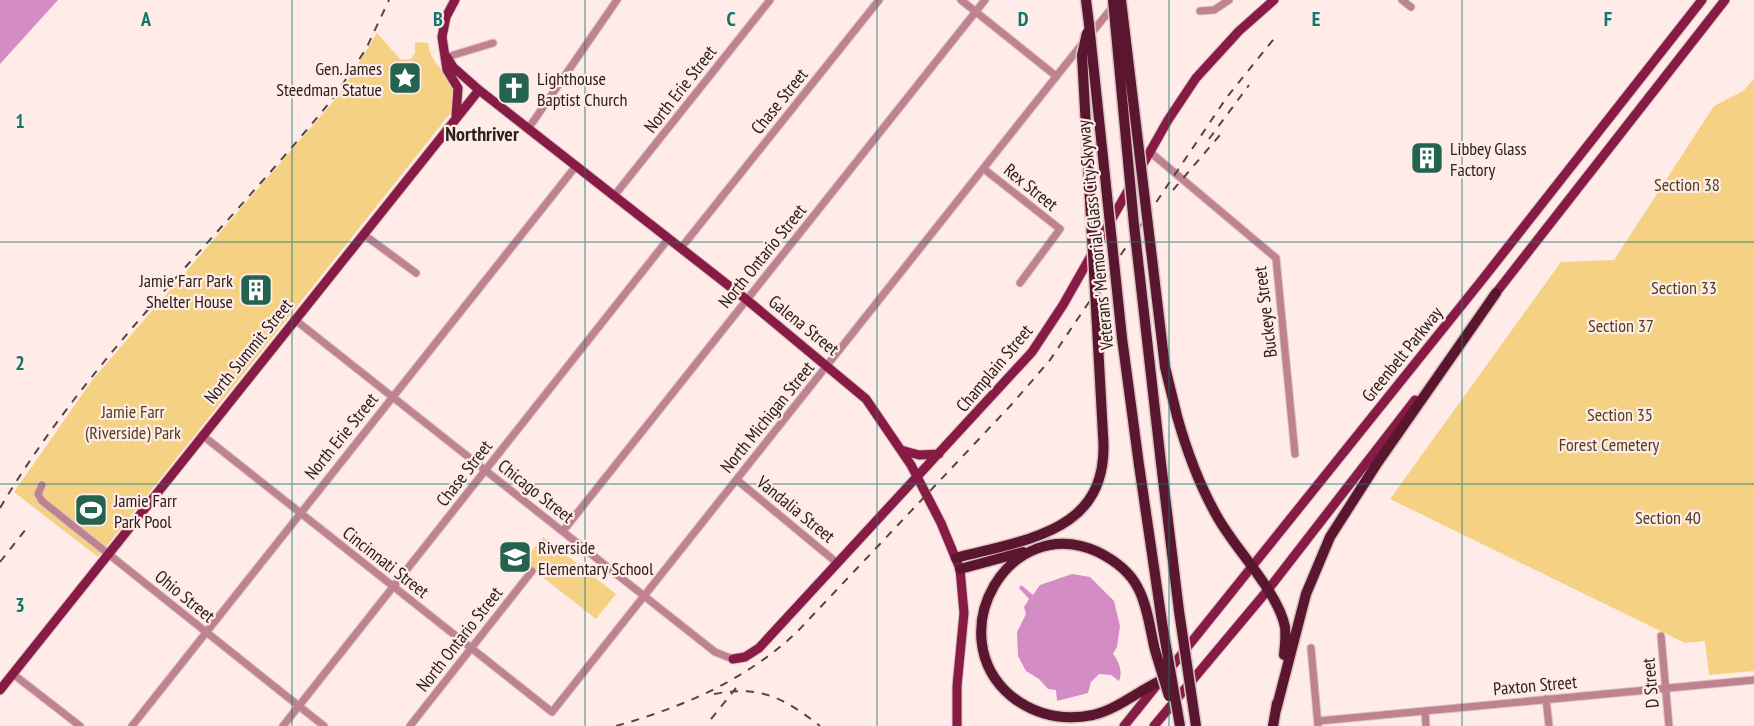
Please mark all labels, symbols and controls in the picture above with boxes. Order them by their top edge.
text: A [140,6,152,32]
text: B [433,6,443,32]
text: C [726,6,736,32]
text: D [1018,6,1029,32]
text: E [1312,6,1320,32]
text: F [1604,6,1612,32]
street label: North Erie Street [639,41,721,137]
place label: Gen. James Steedman Statue [276,57,382,101]
place icon: Gen. James Steedman Statue [387,60,423,96]
street label: Chase Street [746,63,812,139]
place label: Lighthouse Baptist Church [537,67,627,111]
church icon: Lighthouse Baptist Church [496,70,532,106]
text: 1 [15,108,25,134]
street label: Veterans' Memorial Glass City Skyway [1071,119,1119,352]
district label: Northriver [445,121,519,147]
place label: Libbey Glass Factory [1450,137,1527,181]
building icon: Libbey Glass Factory [1409,140,1445,176]
street label: Rex Street [999,158,1063,216]
park label: Section 38 [1654,173,1720,196]
street label: North Ontario Street [713,199,811,313]
street label: Buckeye Street [1248,265,1282,359]
place label: Jamie Farr Park Shelter House [139,269,233,313]
building icon: Jamie Farr Park Shelter House [238,272,274,308]
park label: Section 33 [1651,276,1717,299]
street label: Galena Street [764,290,844,360]
street label: North Summit Street [199,294,297,408]
street label: Greenbelt Parkway [1357,302,1448,406]
park label: Section 37 [1588,314,1654,337]
street label: Champlain Street [951,320,1037,416]
text: 2 [15,350,25,376]
street label: North Michigan Street [715,356,819,478]
street label: North Erie Street [299,388,383,484]
park label: Jamie Farr (Riverside) Park [85,400,181,444]
park label: Section 35 [1587,403,1653,426]
park label: Forest Cemetery [1559,433,1660,456]
street label: Chase Street [431,435,497,511]
street label: Chicago Street [493,454,579,528]
street label: Vandalia Street [751,470,840,548]
place label: Jamie Farr Park Pool [113,489,177,533]
sports icon: Jamie Farr Park Pool [73,492,109,528]
park label: Section 40 [1635,506,1701,529]
street label: Cincinnati Street [338,521,434,603]
place label: Riverside Elementary School [538,536,654,580]
school or university icon: Riverside Elementary School [497,539,533,575]
street label: Ohio Street [150,565,220,627]
street label: North Ontario Street [411,582,507,696]
text: 3 [15,592,25,618]
street label: D Street [1636,657,1664,709]
street label: Paxton Street [1492,670,1578,700]

